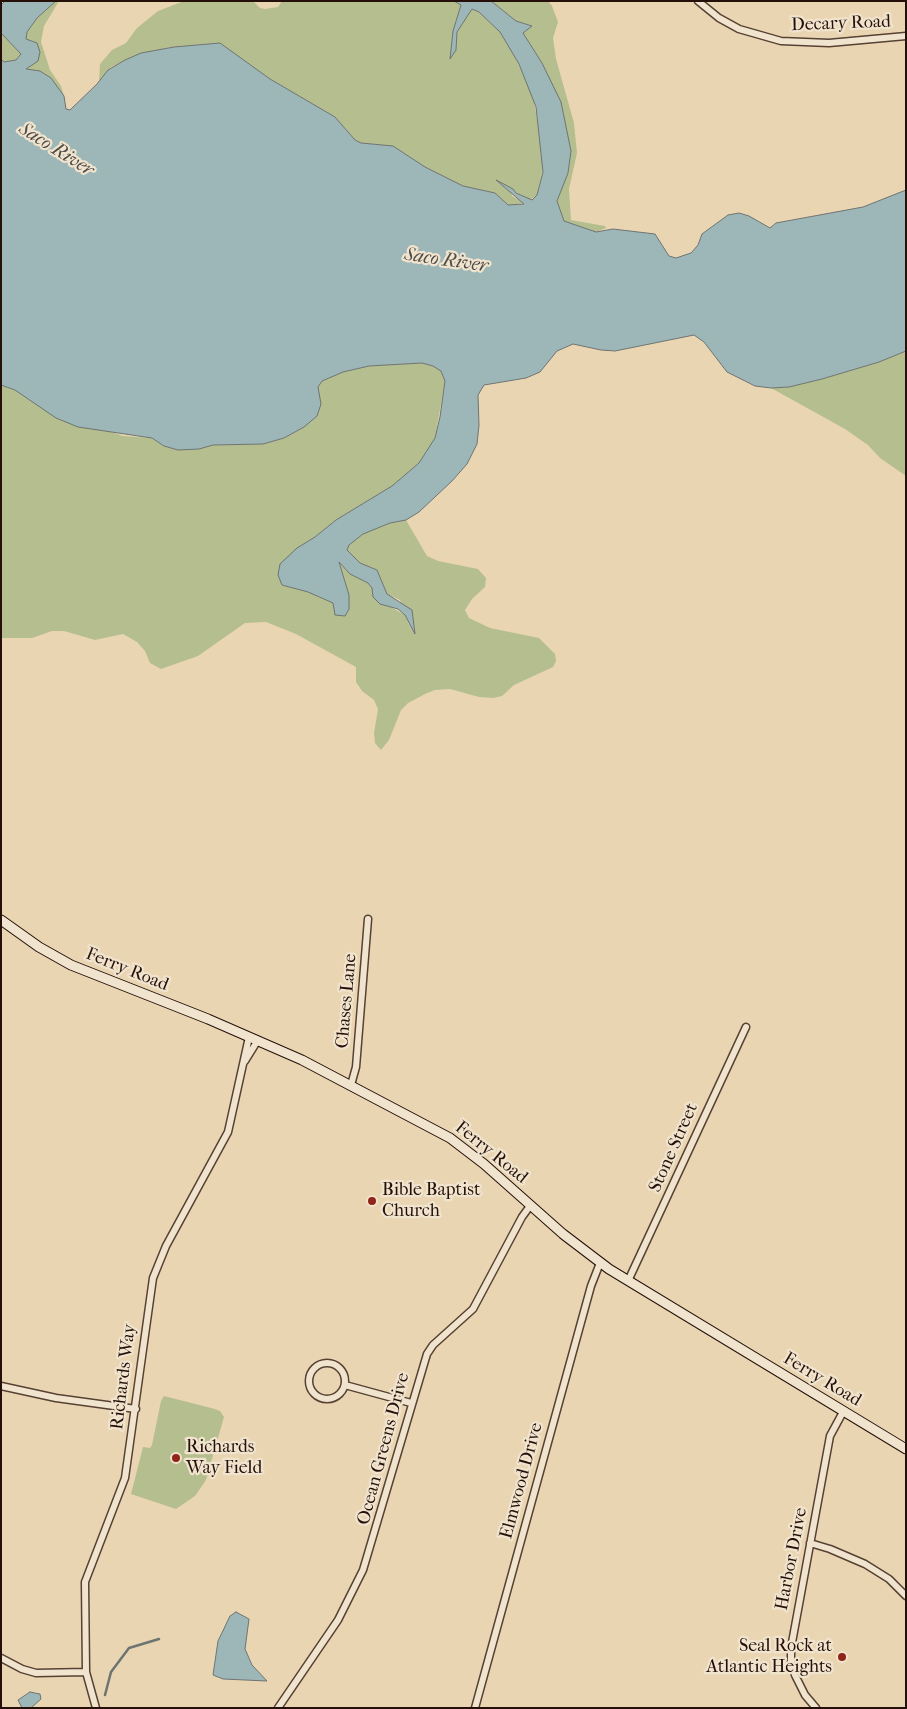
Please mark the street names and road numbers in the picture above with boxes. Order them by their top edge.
street label: Decary Road [791,11,891,37]
street label: Ferry Road [82,944,172,996]
street label: Chases Lane [332,953,362,1049]
street label: Stone Street [645,1100,703,1196]
street label: Ferry Road [450,1117,532,1189]
street label: Richards Way [107,1323,141,1431]
street label: Ferry Road [779,1348,865,1412]
street label: Ocean Greens Drive [353,1370,415,1528]
street label: Elmwood Drive [496,1420,548,1542]
street label: Harbor Drive [771,1506,813,1612]

